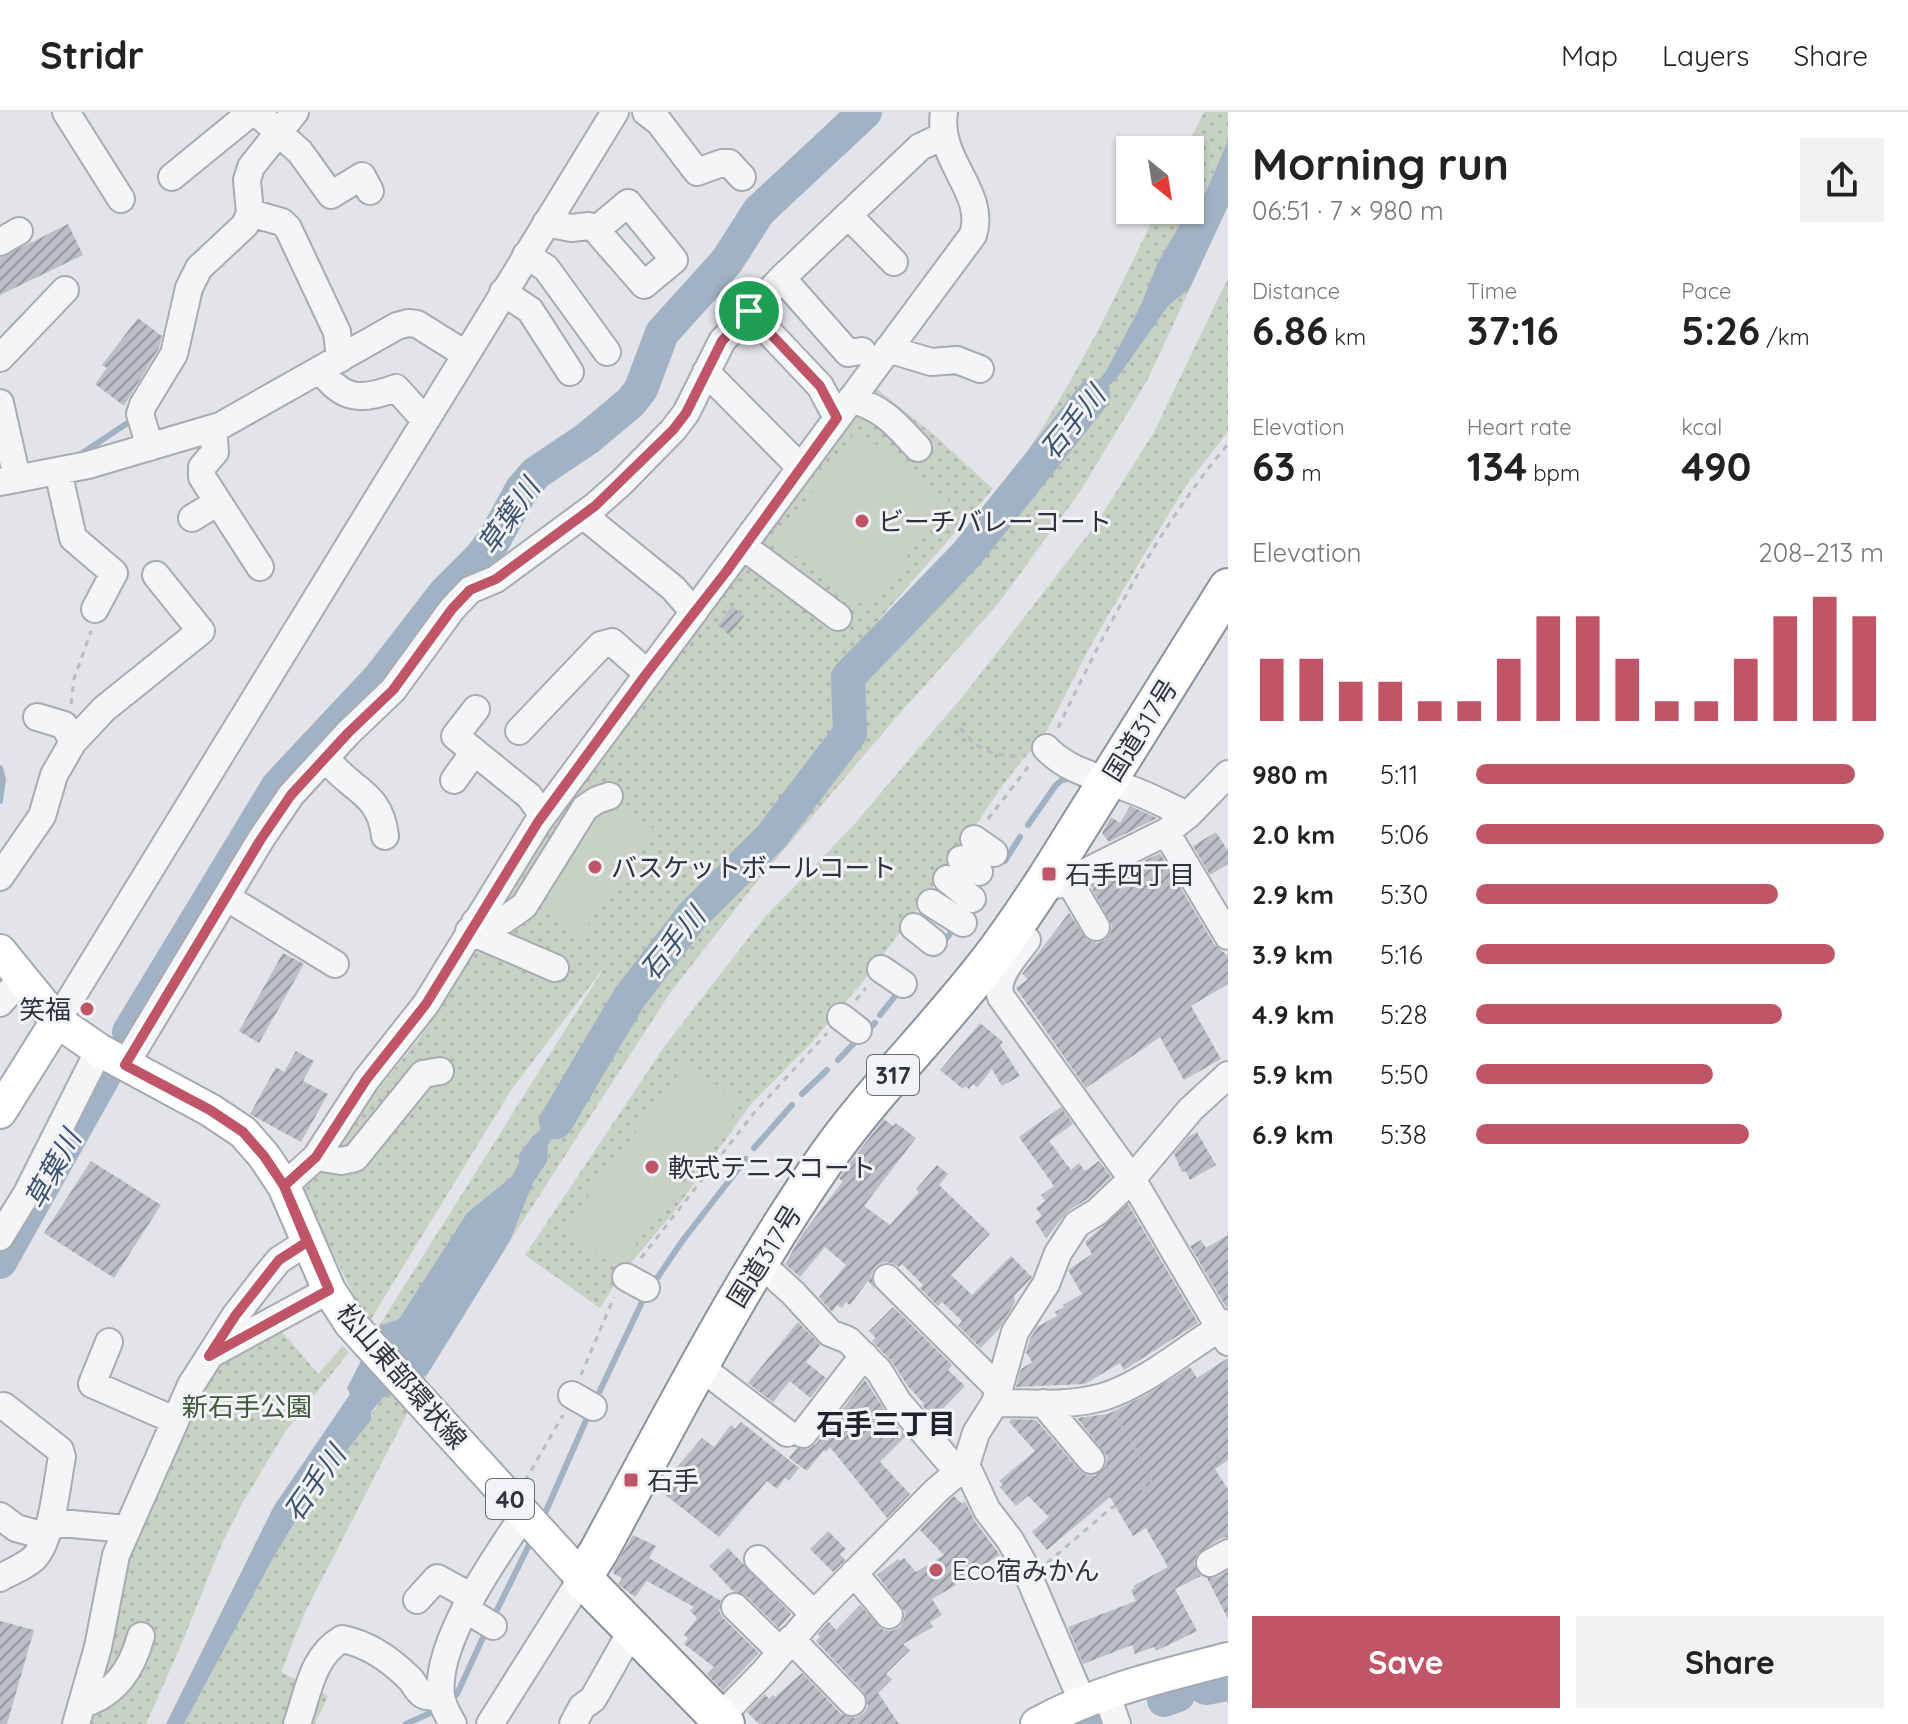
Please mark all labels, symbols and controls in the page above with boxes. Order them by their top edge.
text: Stridr [40,31,144,79]
text: Map [1561,38,1618,73]
text: Layers [1662,38,1749,73]
text: Share [1793,38,1868,73]
north arrow [1116,136,1204,224]
map controls [1116,136,1204,224]
text: Morning run [1252,136,1509,191]
button: share [1800,138,1884,222]
text: 06:51 · 7 × 980 m [1252,194,1444,227]
pin [715,277,783,345]
text: Distance [1252,277,1340,305]
text: Time [1467,277,1517,305]
text: Pace [1681,277,1732,305]
icon: arrive [727,289,771,333]
text: 6.86 [1252,305,1328,355]
text: 37:16 [1467,305,1559,355]
text: 5:26 [1681,305,1760,355]
text: km [1328,323,1366,351]
text: /km [1760,323,1810,351]
water label: 石手川 [1032,376,1114,466]
text: Elevation [1252,413,1345,441]
text: Heart rate [1467,413,1572,441]
text: kcal [1681,413,1722,441]
text: 63 [1252,441,1296,491]
text: 134 [1467,441,1527,491]
text: 490 [1681,441,1751,491]
text: m [1296,459,1322,487]
text: bpm [1527,459,1580,487]
water label: 草葉川 [470,469,548,560]
place label: ビーチバレーコート [878,505,1112,538]
marker: ビーチバレーコート [853,512,871,530]
text: Elevation [1252,536,1362,569]
text: 208–213 m [1758,536,1884,569]
street label: 国道317号 [1096,673,1184,787]
text: 980 m [1252,758,1328,791]
text: 5:11 [1380,758,1418,791]
text: 2.0 km [1252,818,1335,851]
text: 5:06 [1380,818,1429,851]
place label: バスケットボールコート [611,851,896,884]
marker: バスケットボールコート [586,858,604,876]
place label: 石手四丁目 [1065,858,1195,891]
marker: 石手四丁目 [1040,865,1058,883]
text: 2.9 km [1252,878,1334,911]
text: 5:30 [1380,878,1428,911]
water label: 石手川 [632,897,714,987]
text: 3.9 km [1252,938,1333,971]
text: 5:16 [1380,938,1423,971]
place label: 笑福 [19,993,71,1026]
text: 4.9 km [1252,998,1335,1031]
text: 5:28 [1380,998,1427,1031]
marker: 笑福 [78,1000,96,1018]
road number: 317 [867,1055,919,1095]
text: 5.9 km [1252,1058,1333,1091]
text: 5:50 [1380,1058,1429,1091]
text: 6.9 km [1252,1118,1334,1151]
text: 5:38 [1380,1118,1427,1151]
water label: 草葉川 [16,1121,89,1214]
place label: 軟式テニスコート [668,1151,876,1184]
marker: 軟式テニスコート [643,1158,661,1176]
street label: 国道317号 [720,1199,808,1313]
street label: 松山東部環状線 [330,1296,474,1456]
park label: 新石手公園 [182,1390,312,1423]
district label: 石手三丁目 [816,1406,956,1441]
water label: 石手川 [276,1436,354,1527]
place label: 石手 [647,1464,699,1497]
marker: 石手 [622,1471,640,1489]
road number: 40 [486,1479,534,1519]
place label: Eco宿みかん [952,1554,1100,1587]
marker: Eco宿みかん [927,1561,945,1579]
button: Save [1252,1616,1560,1708]
button: Share [1576,1616,1884,1708]

